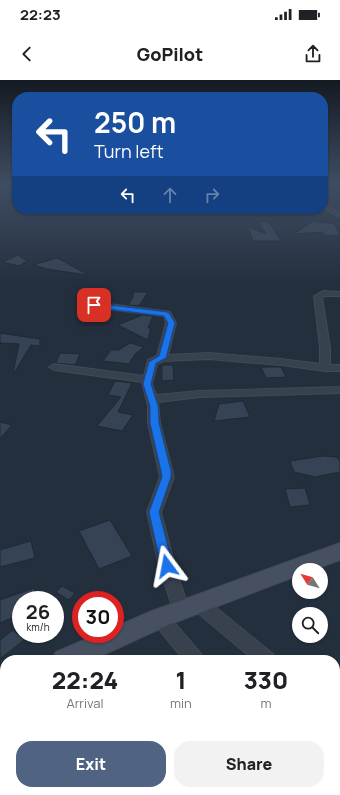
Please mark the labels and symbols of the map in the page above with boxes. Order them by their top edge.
pin [77,288,111,322]
position arrow [146,545,188,587]
north arrow [292,563,328,599]
speed limit sign: 30 [72,591,124,643]

